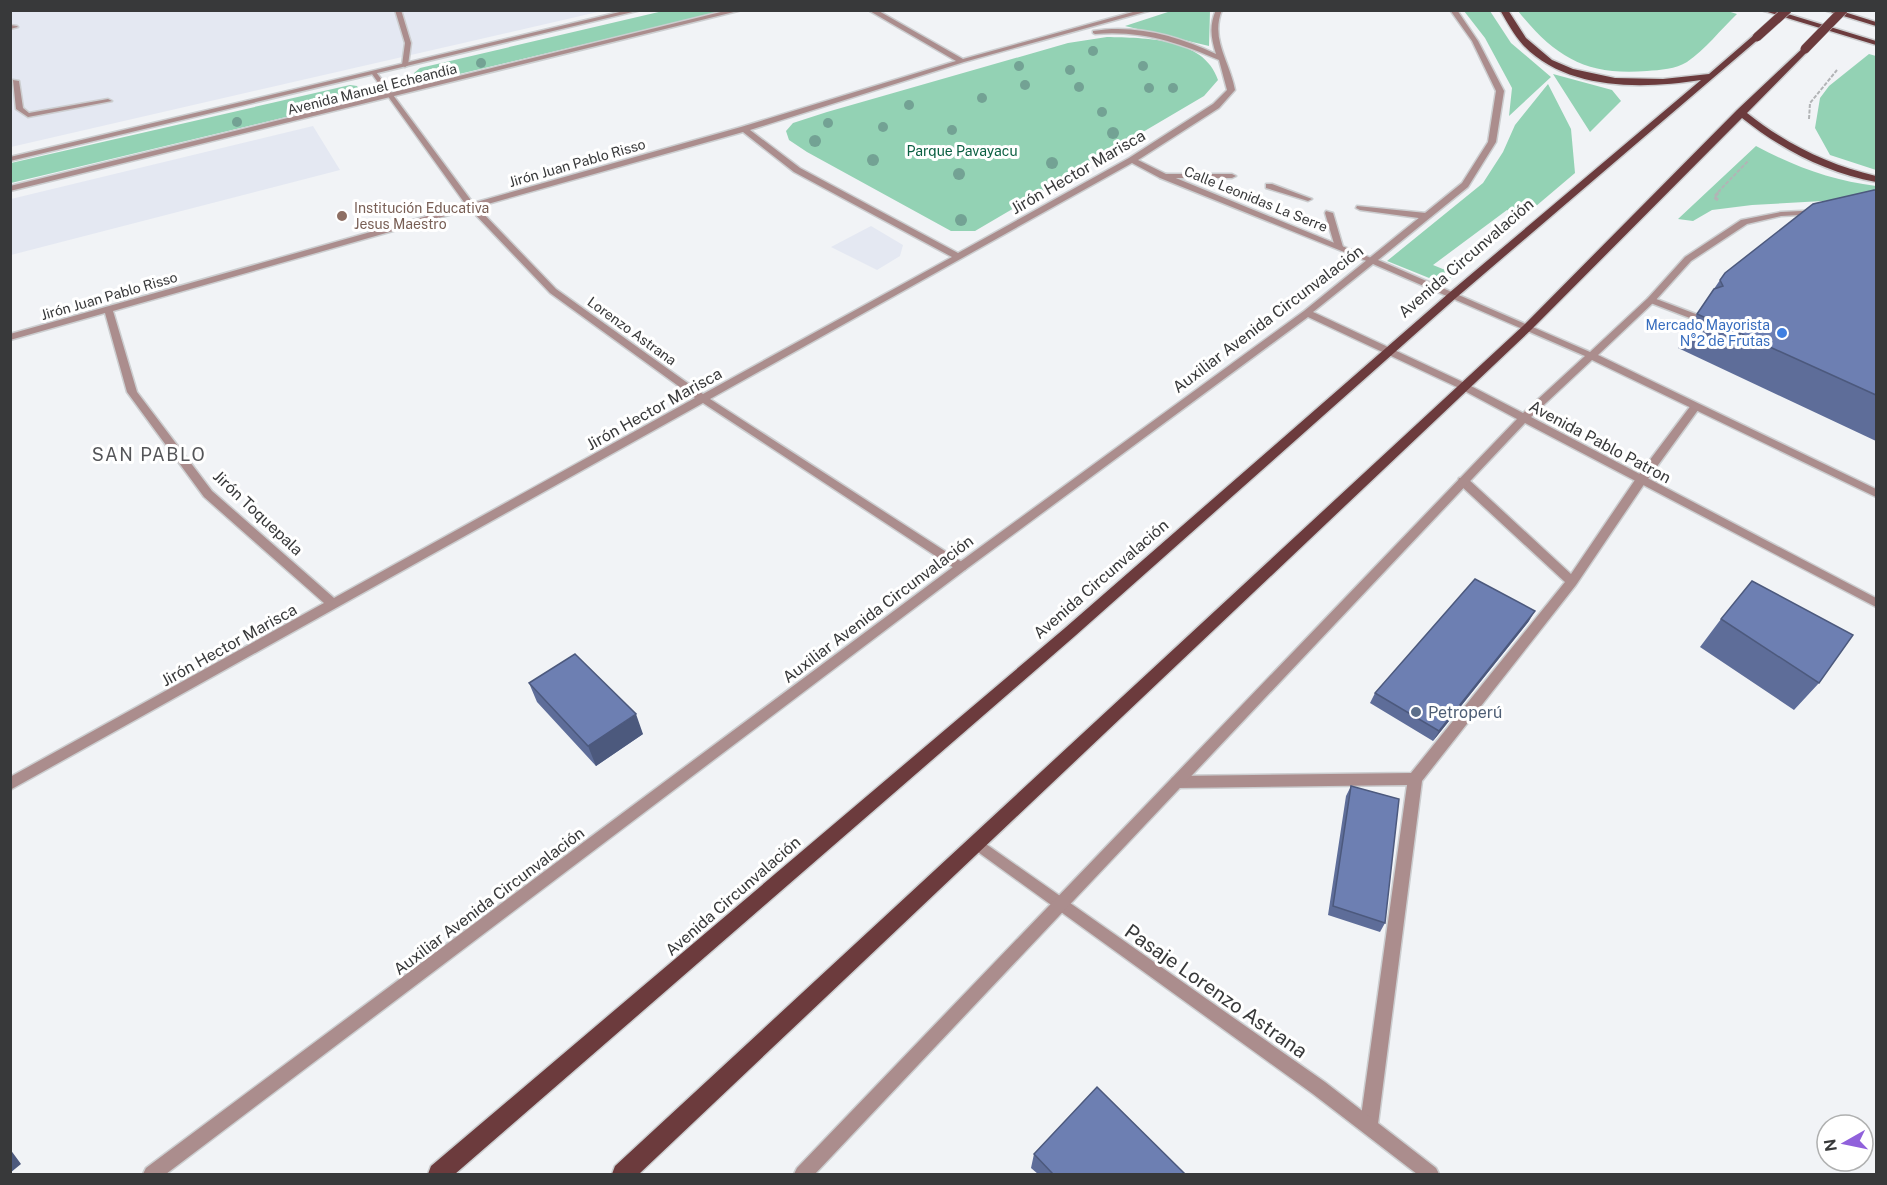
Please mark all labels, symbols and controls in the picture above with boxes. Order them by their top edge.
street label: Avenida Manuel Echeandía [286,60,458,118]
street label: Jirón Hector Marisca [1007,126,1149,218]
street label: Jirón Juan Pablo Risso [507,136,647,190]
park label: Parque Pavayacu [906,143,1018,159]
street label: Calle Leonidas La Serre [1182,163,1330,235]
street label: Avenida Circunvalación [1395,194,1537,322]
place label: Institución Educativa Jesus Maestro [354,200,489,232]
marker: Institución Educativa Jesus Maestro [335,209,349,223]
street label: Auxiliar Avenida Circunvalación [1169,241,1367,397]
street label: Jirón Juan Pablo Risso [39,269,179,323]
street label: Lorenzo Astrana [584,293,680,369]
place label: Mercado Mayorista N°2 de Frutas [1645,317,1770,349]
marker: Mercado Mayorista N°2 de Frutas [1775,326,1789,340]
street label: Jirón Hector Marisca [583,364,725,454]
street label: Avenida Pablo Patron [1526,397,1674,487]
district label: SAN PABLO [92,444,206,465]
street label: Jirón Toquepala [209,467,307,559]
street label: Avenida Circunvalación [1030,515,1172,643]
street label: Auxiliar Avenida Circunvalación [779,531,977,687]
street label: Jirón Hector Marisca [158,600,300,690]
place label: Petroperú [1428,703,1502,722]
marker: Petroperú [1409,705,1423,719]
street label: Auxiliar Avenida Circunvalación [390,823,588,979]
street label: Avenida Circunvalación [662,832,804,960]
street label: Pasaje Lorenzo Astrana [1120,919,1312,1063]
north arrow [1815,1113,1875,1173]
text: N [1820,1138,1841,1153]

